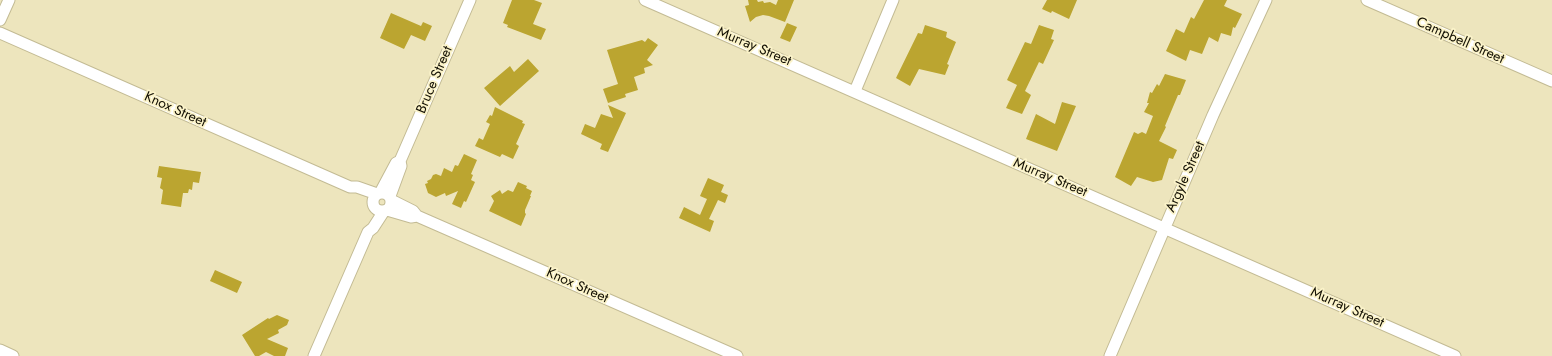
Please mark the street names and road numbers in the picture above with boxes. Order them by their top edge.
street label: Campbell Street [1413,14,1507,68]
street label: Murray Street [714,24,794,70]
street label: Bruce Street [413,44,457,116]
street label: Knox Street [141,89,209,131]
street label: Argyle Street [1163,139,1209,215]
street label: Murray Street [1010,155,1090,201]
street label: Knox Street [543,265,611,307]
street label: Murray Street [1308,284,1386,332]

